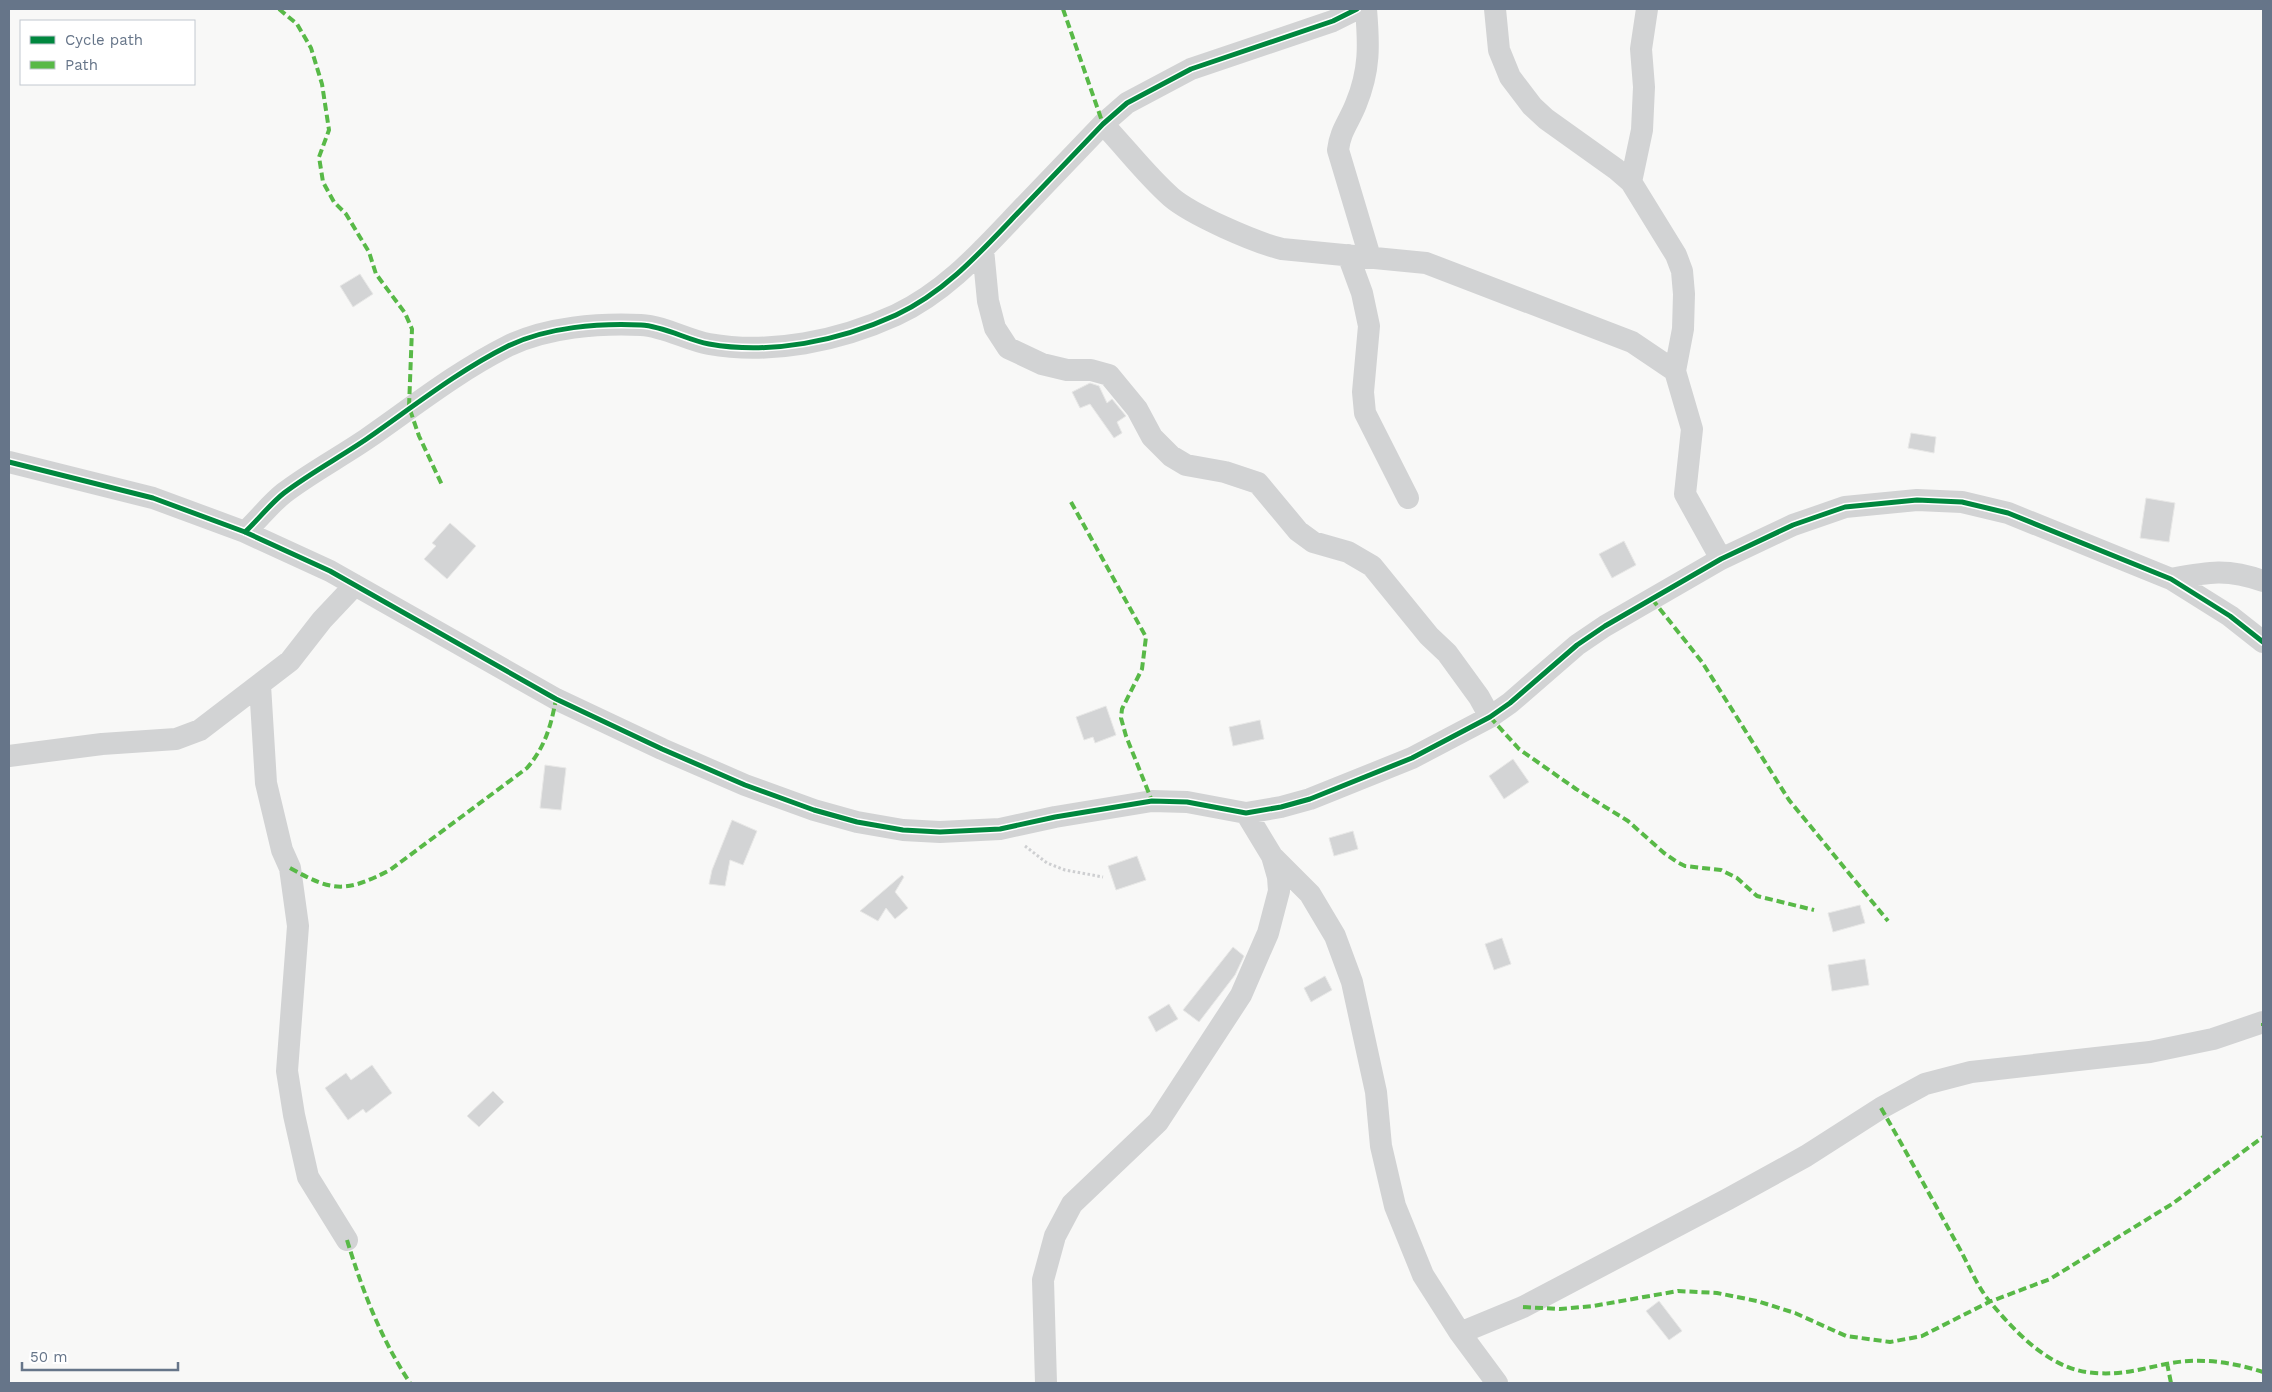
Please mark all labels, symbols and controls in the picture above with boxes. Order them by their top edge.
legend [20,20,195,85]
text: Cycle path [65,31,143,49]
text: Path [65,56,98,74]
scale bar [22,1340,179,1372]
text: 50 m [30,1348,67,1366]

